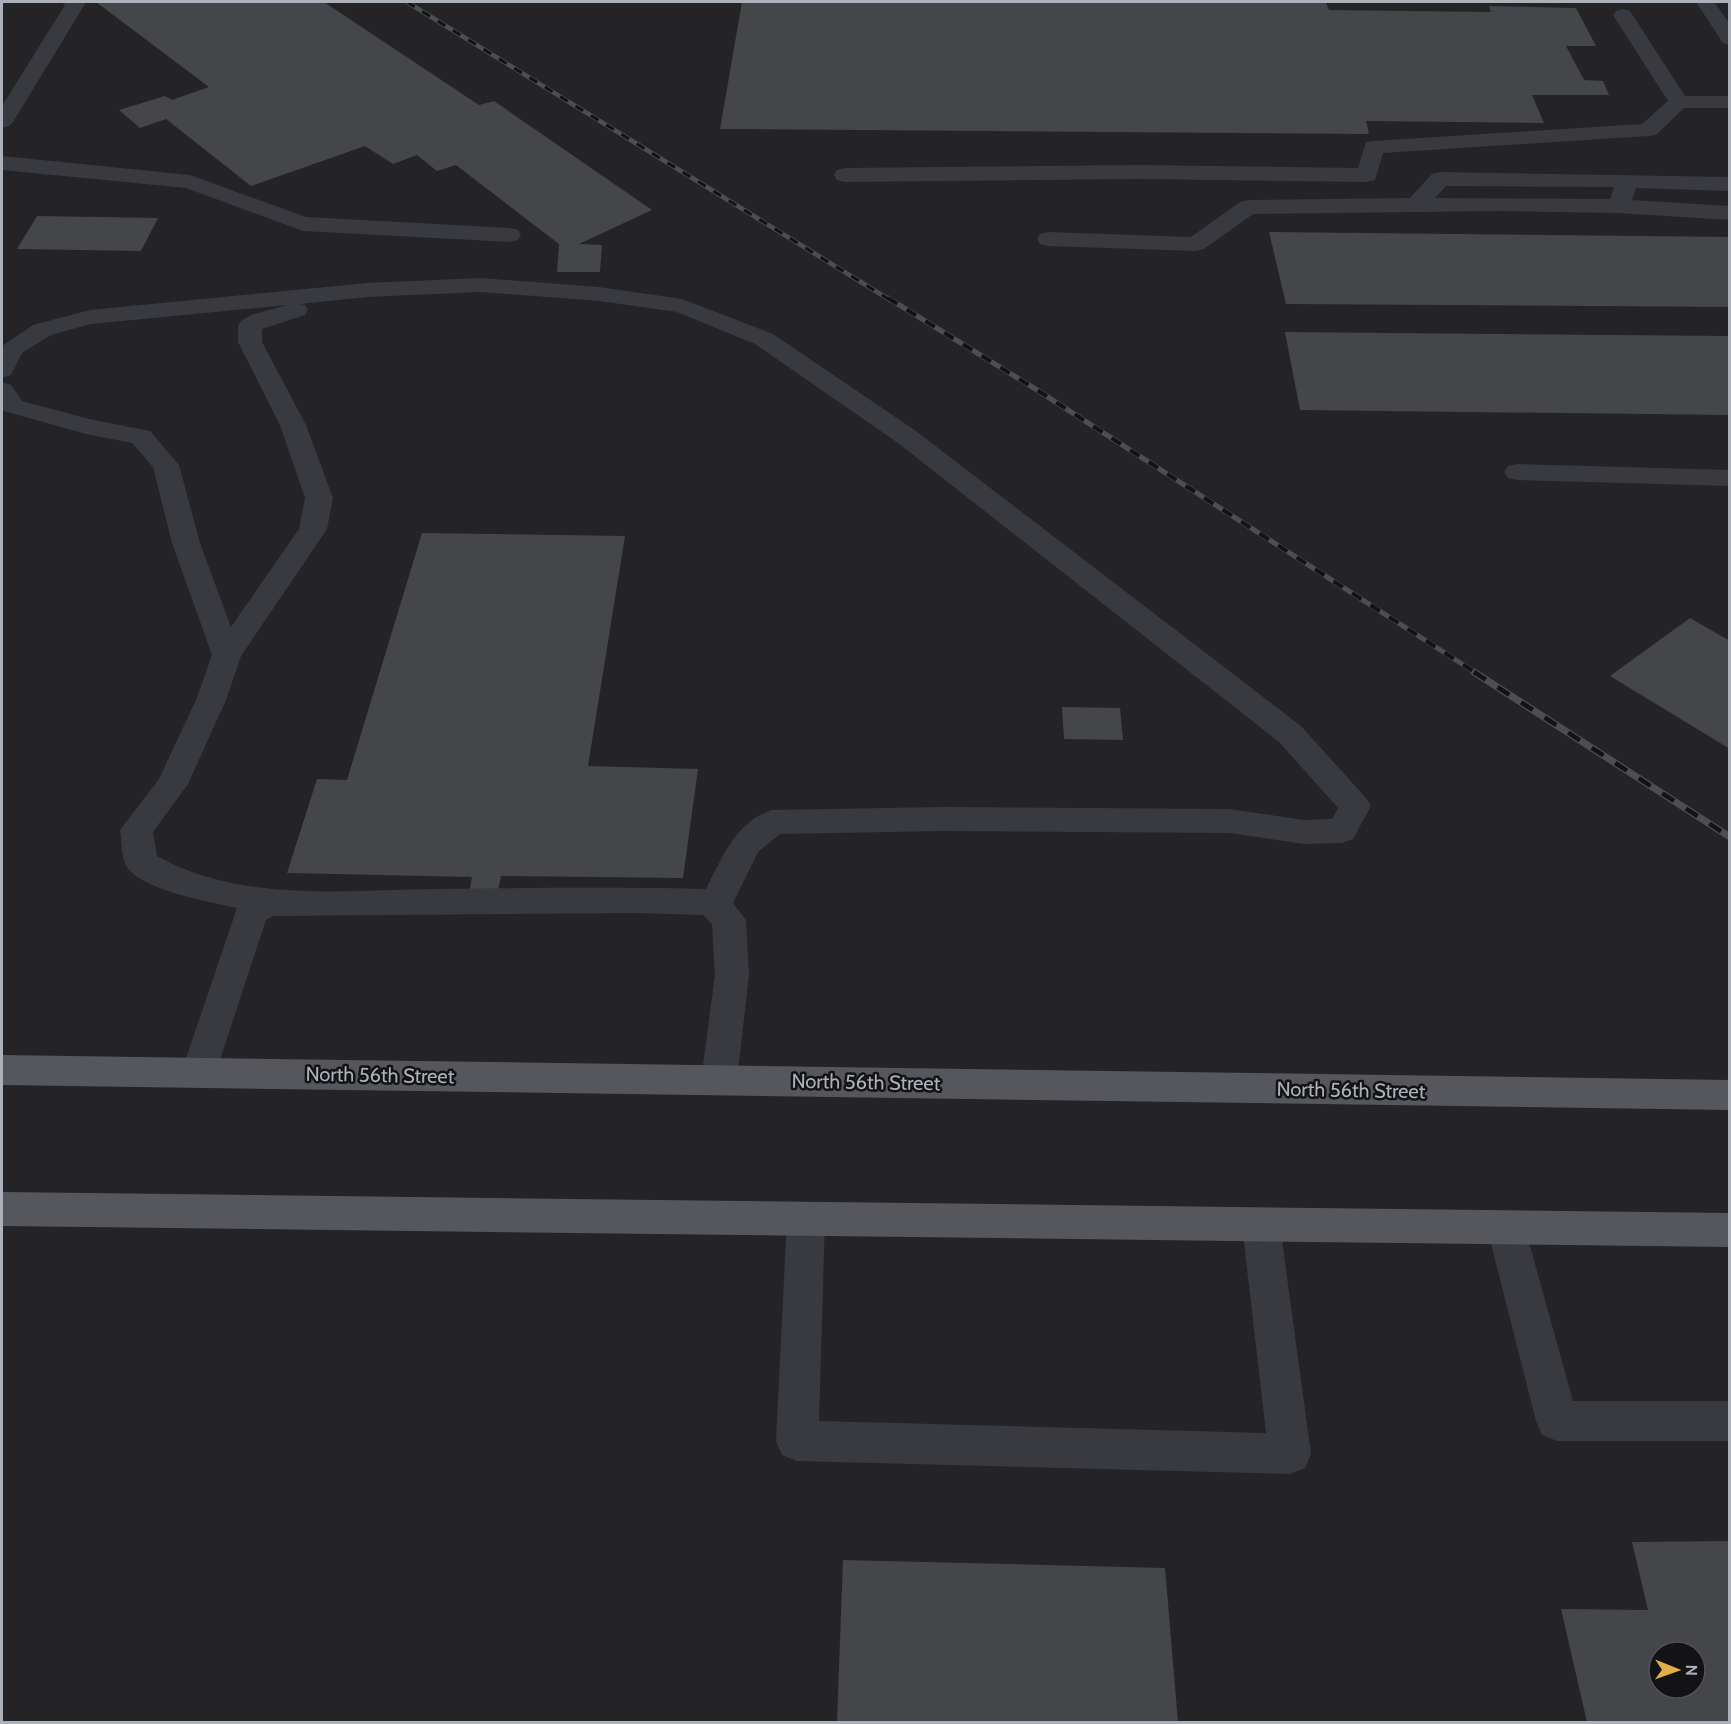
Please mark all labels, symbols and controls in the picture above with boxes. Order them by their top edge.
street label: North 56th Street [305,1062,455,1088]
street label: North 56th Street [791,1069,941,1095]
street label: North 56th Street [1276,1077,1426,1103]
north arrow [1647,1640,1707,1700]
text: N [1682,1664,1701,1676]

